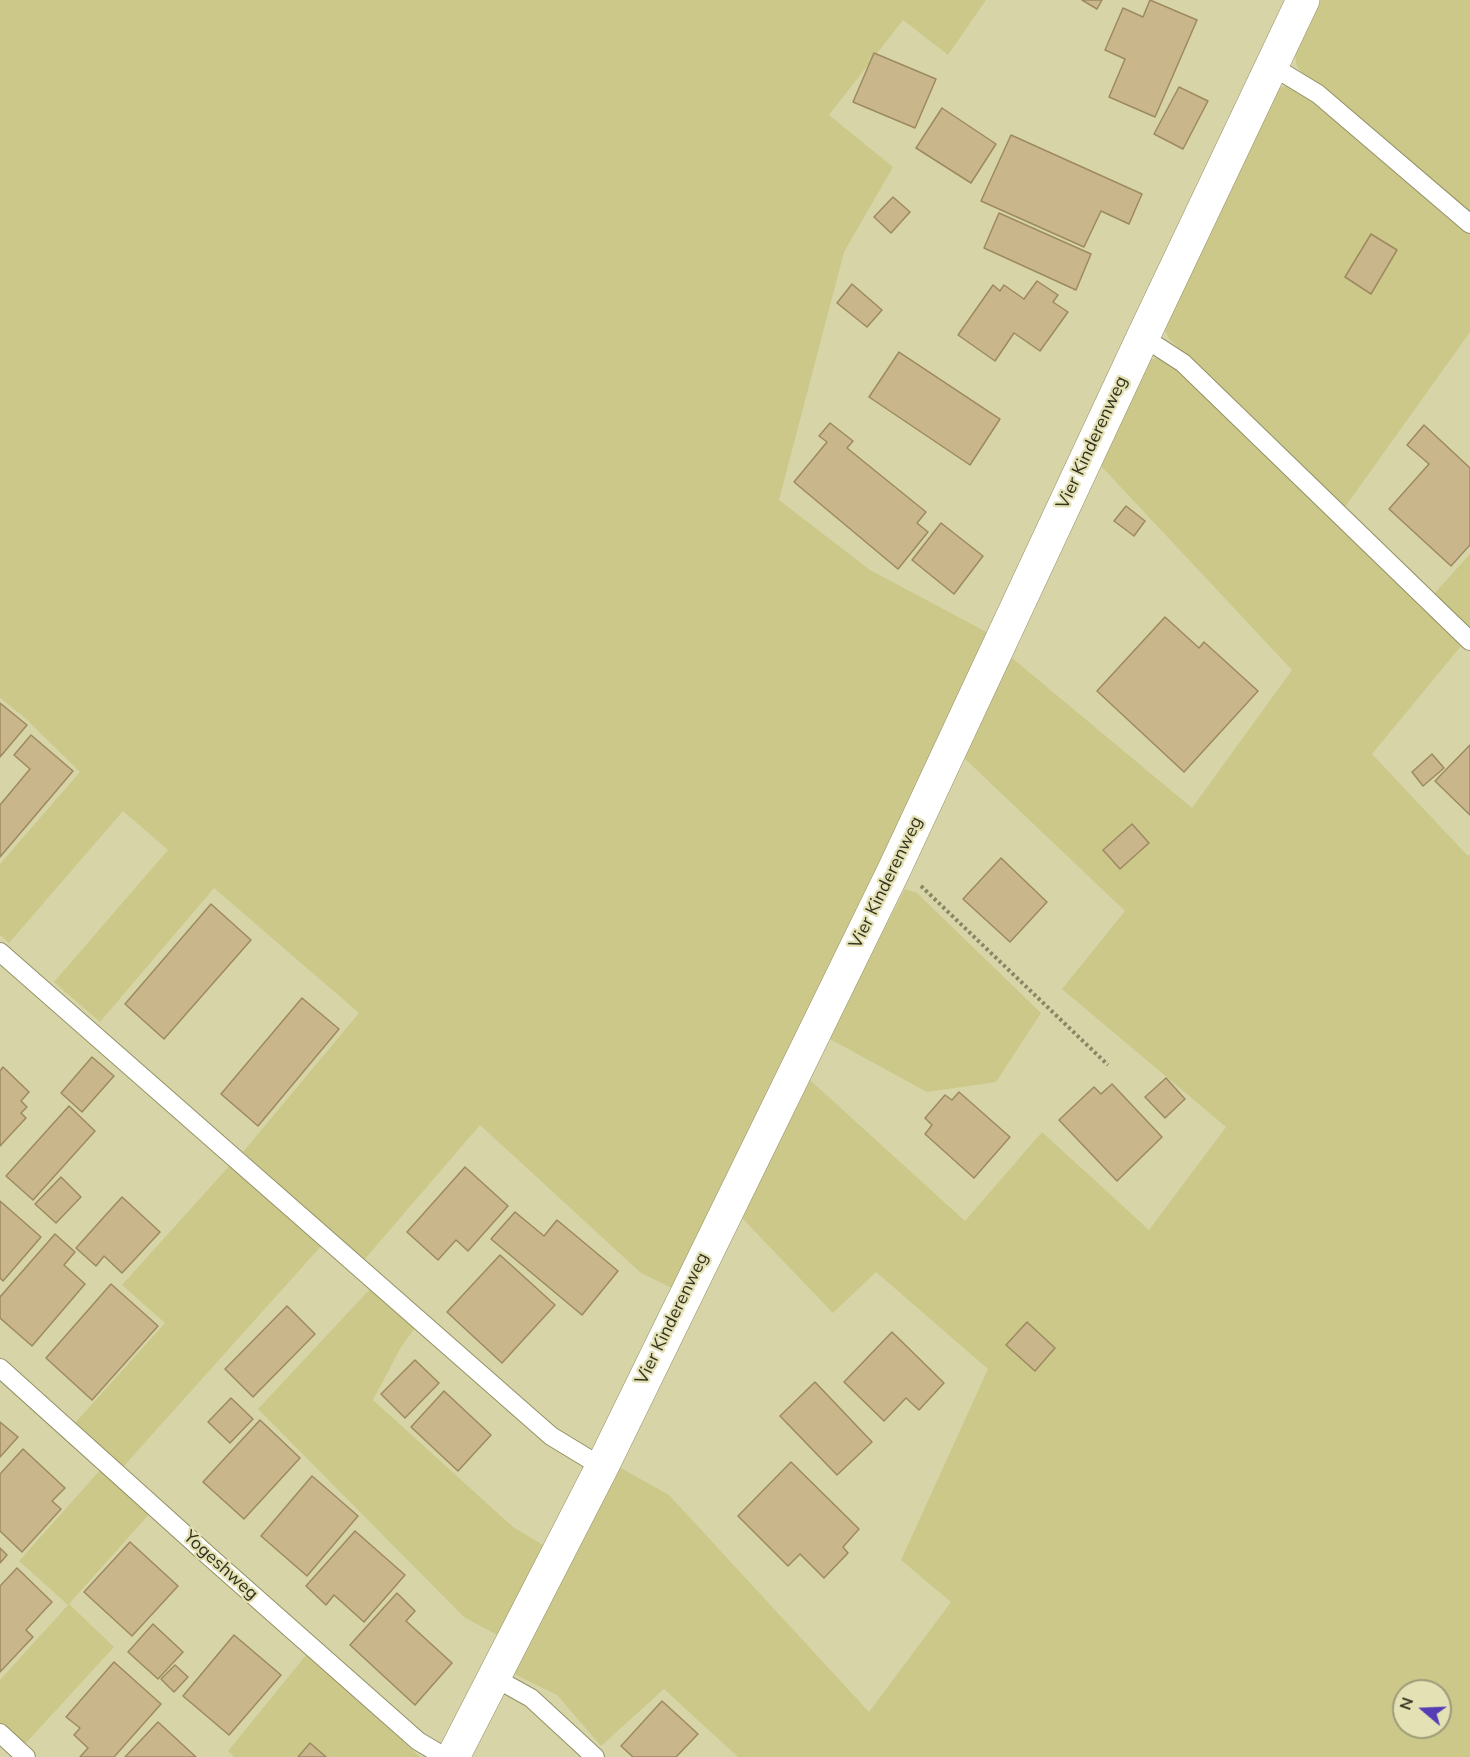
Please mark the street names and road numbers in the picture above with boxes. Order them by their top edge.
street label: Vier Kinderenweg [1053,373,1133,513]
street label: Vier Kinderenweg [846,814,928,952]
street label: Vier Kinderenweg [632,1250,714,1388]
street label: Yogeshweg [178,1527,262,1605]

